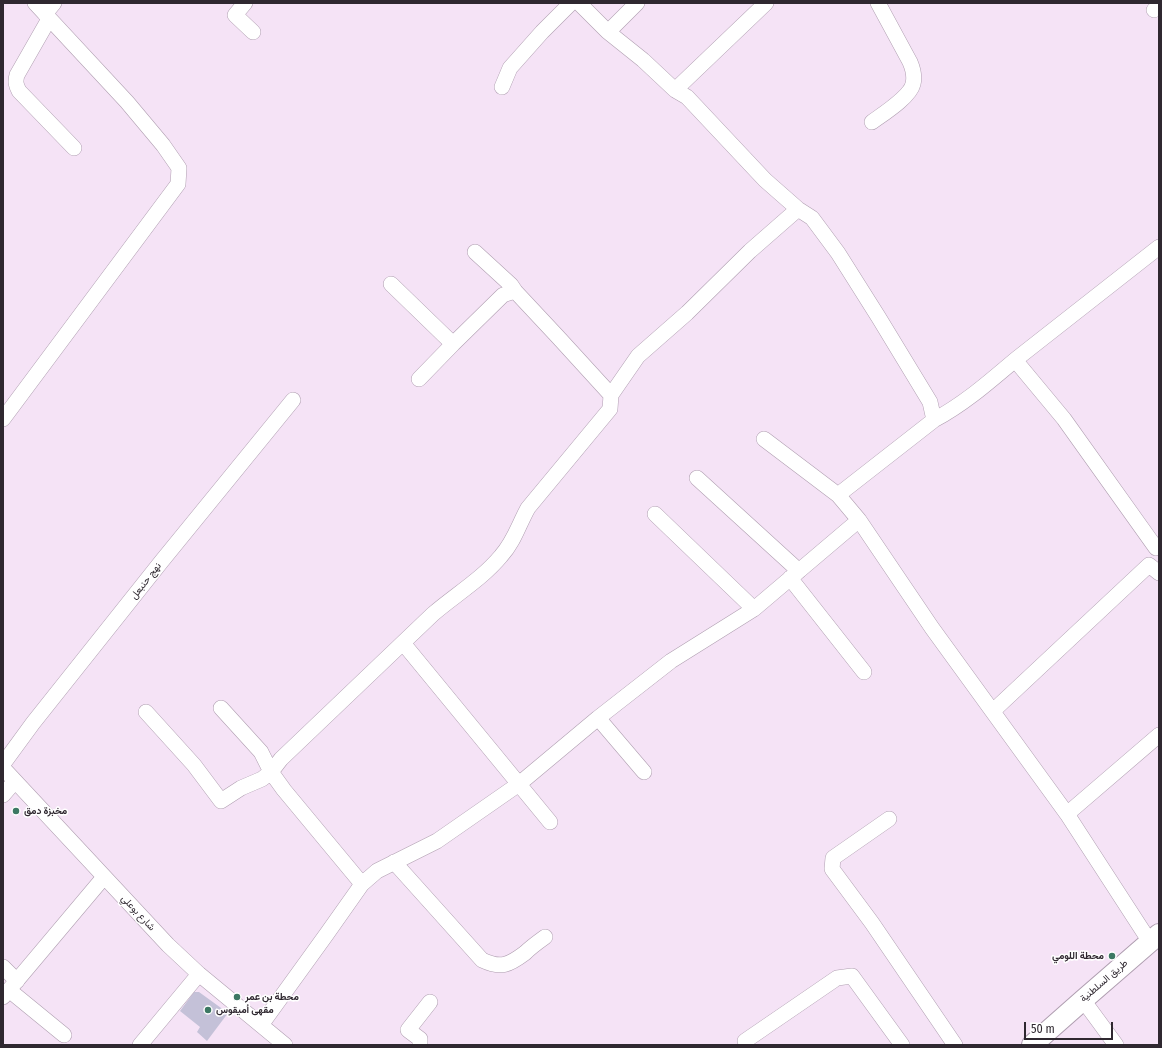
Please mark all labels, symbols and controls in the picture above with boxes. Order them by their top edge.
street label: نهج حنبعل [128,560,164,602]
place label: مخبزة دمق [24,805,67,817]
marker: مخبزة دمق [11,806,21,816]
street label: شارع بوعلي [118,893,158,933]
place label: محطة اللومي [1052,950,1104,962]
marker: محطة اللومي [1107,951,1117,961]
street label: طريق السلطنية [1078,957,1130,1005]
place label: محطة بن عمر [245,991,299,1003]
marker: محطة بن عمر [232,992,242,1002]
place label: مقهى أميقوس [216,1004,274,1016]
marker: مقهى أميقوس [203,1005,213,1015]
scale bar [1026,1014,1115,1040]
text: 50 m [1031,1022,1055,1036]

